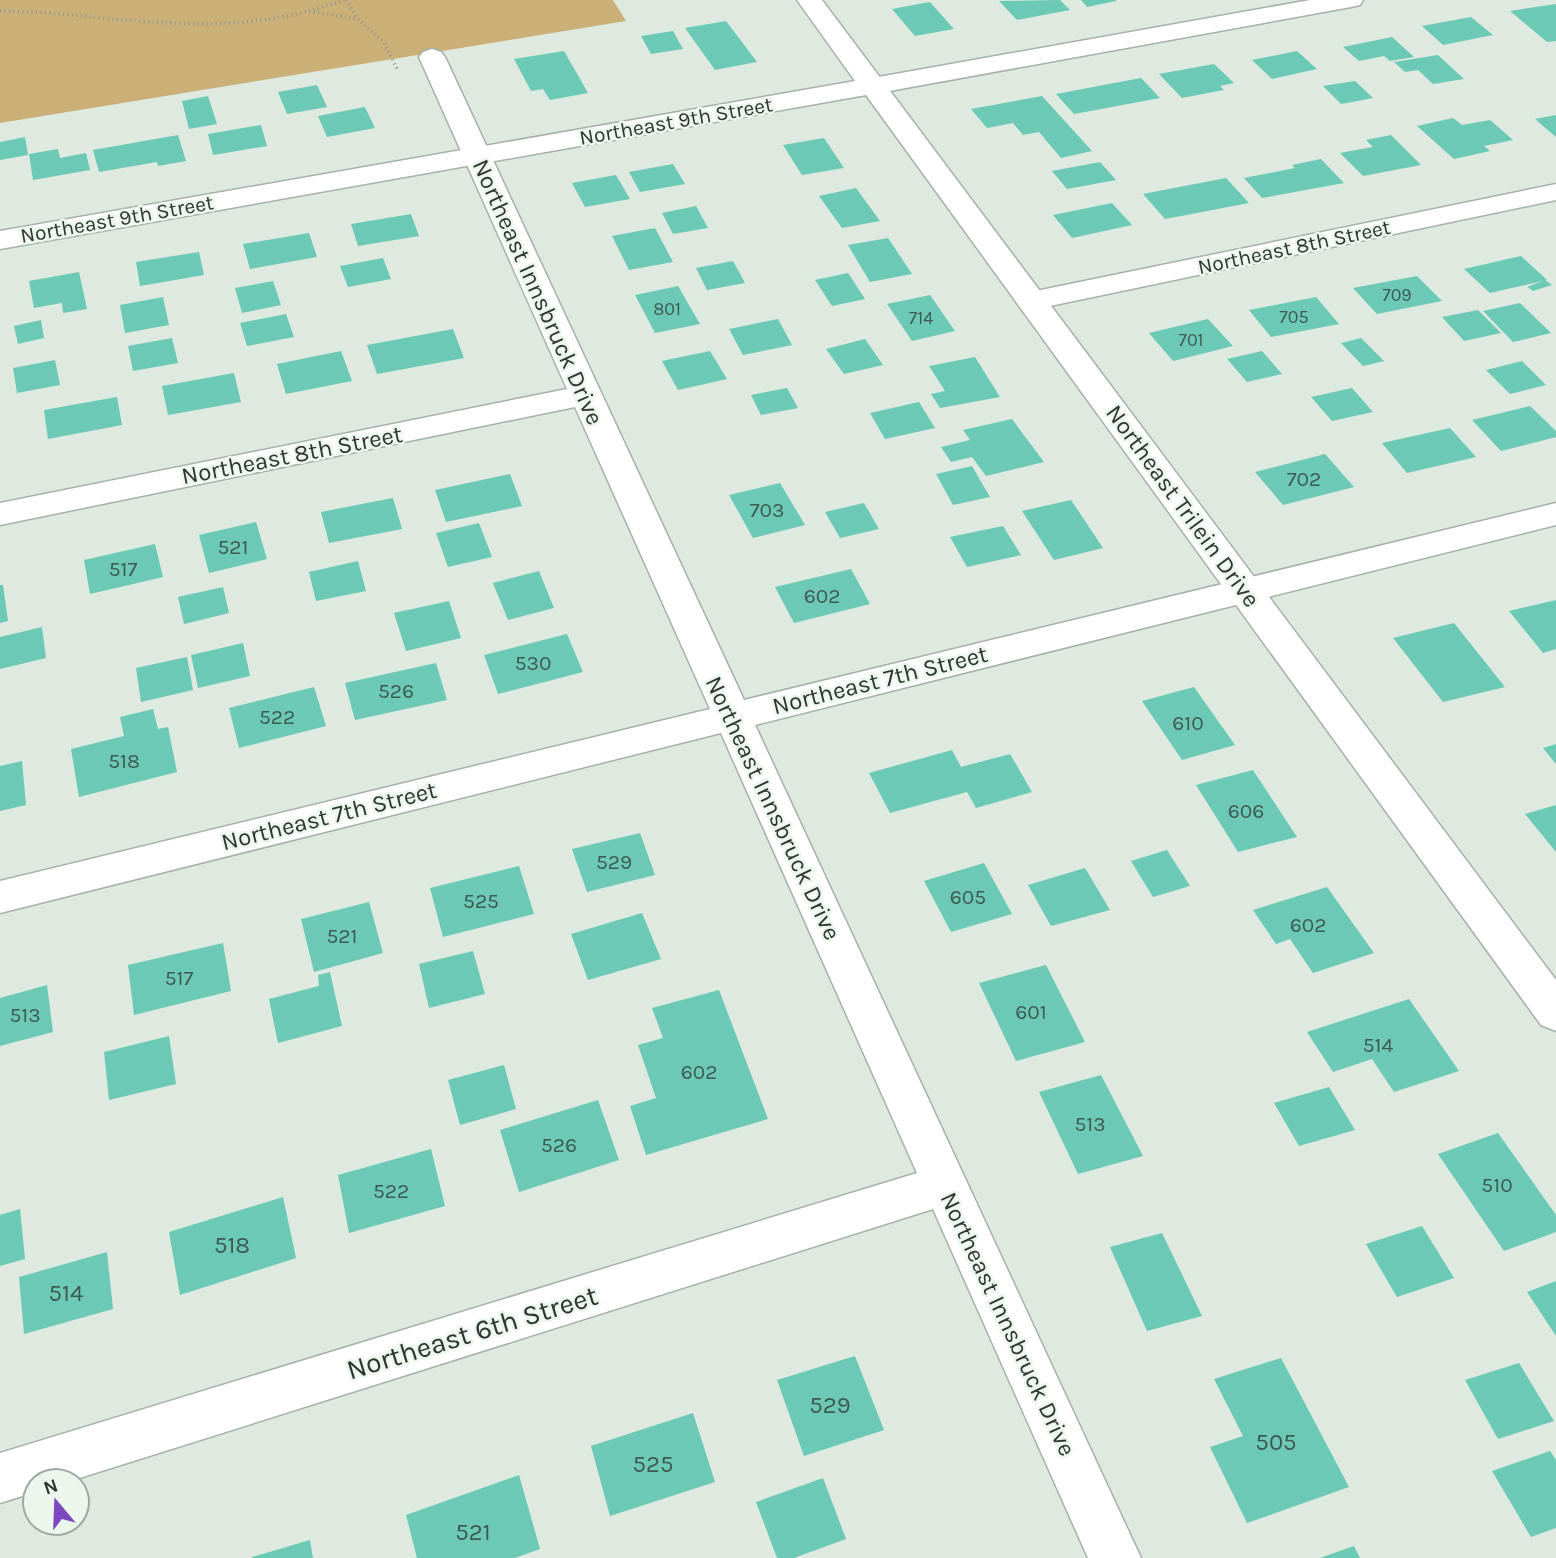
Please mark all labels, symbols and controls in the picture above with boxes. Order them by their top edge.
street label: Northeast 9th Street [578,92,775,150]
street label: Northeast Innsbruck Drive [467,155,609,429]
street label: Northeast 9th Street [19,190,216,248]
street label: Northeast 8th Street [1195,215,1393,279]
house number: 709 [1382,284,1412,306]
house number: 801 [653,298,681,320]
house number: 705 [1279,306,1309,328]
house number: 714 [909,307,933,329]
house number: 701 [1178,329,1204,351]
street label: Northeast Trilein Drive [1100,399,1266,613]
street label: Northeast 8th Street [179,420,405,490]
house number: 702 [1287,467,1321,491]
house number: 703 [750,498,784,522]
house number: 521 [218,535,248,559]
house number: 517 [109,557,137,581]
house number: 602 [804,584,840,608]
street label: Northeast 7th Street [769,640,991,720]
house number: 530 [515,651,551,675]
street label: Northeast Innsbruck Drive [699,672,847,944]
house number: 526 [378,679,414,703]
house number: 522 [259,705,295,729]
house number: 610 [1172,711,1204,735]
house number: 518 [108,749,140,773]
street label: Northeast 7th Street [218,776,440,856]
house number: 606 [1228,799,1264,823]
house number: 529 [596,850,632,874]
house number: 605 [950,885,986,909]
house number: 525 [463,889,499,913]
house number: 602 [1290,913,1326,937]
house number: 521 [327,924,357,948]
house number: 517 [165,966,193,990]
house number: 601 [1015,1000,1047,1024]
house number: 513 [9,1003,41,1027]
house number: 514 [1363,1033,1394,1057]
house number: 602 [681,1060,717,1084]
house number: 513 [1074,1112,1106,1136]
house number: 526 [541,1133,577,1157]
house number: 510 [1481,1173,1513,1197]
house number: 522 [373,1179,409,1203]
street label: Northeast Innsbruck Drive [934,1188,1082,1460]
house number: 518 [214,1231,250,1259]
house number: 514 [49,1279,83,1307]
street label: Northeast 6th Street [343,1279,602,1386]
house number: 529 [809,1391,851,1419]
house number: 505 [1255,1428,1297,1456]
house number: 525 [632,1450,674,1478]
north arrow [21,1467,91,1537]
text: N [41,1474,61,1499]
house number: 521 [455,1518,491,1546]

